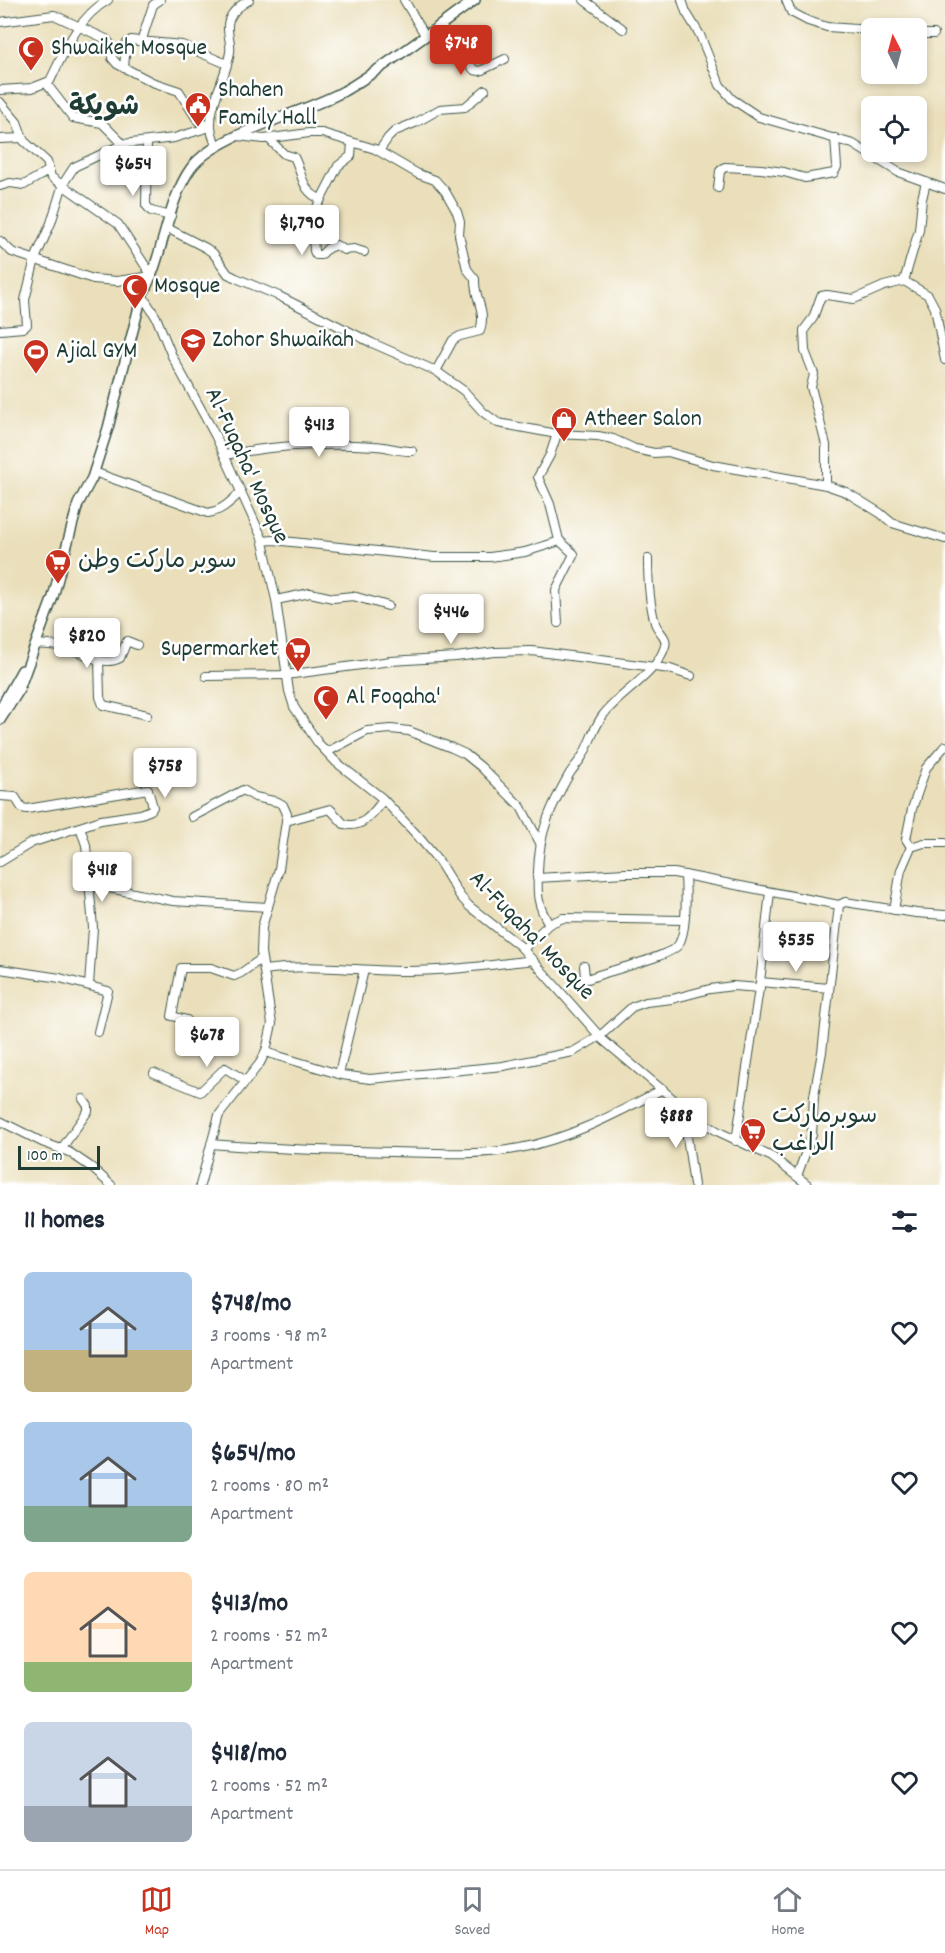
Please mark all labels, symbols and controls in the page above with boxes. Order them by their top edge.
north arrow [861,18,927,84]
map controls [861,18,927,162]
pin: $748 [425,25,497,76]
text: $748 [444,30,478,58]
place label: Shwaikeh Mosque [51,32,207,66]
mosque icon: Shwaikeh Mosque [16,34,46,72]
place label: Shahen Family Hall [218,74,317,136]
district label: شويكة [69,89,139,128]
public building icon: Shahen Family Hall [183,90,213,128]
button: locate [861,96,927,162]
pin: $654 [97,146,169,197]
text: $654 [114,151,152,179]
pin: $1,790 [253,205,351,256]
text: $1,790 [279,210,325,238]
place label: Mosque [154,270,220,304]
mosque icon: Mosque [120,272,150,310]
place label: Zohor Shwaikah [212,324,354,358]
school or university icon: Zohor Shwaikah [178,326,208,364]
place label: Ajial GYM [56,335,137,369]
sports icon: Ajial GYM [21,337,51,375]
street label: Al-Fuqaha' Mosque [195,382,297,550]
place label: Atheer Salon [584,403,702,437]
shop icon: Atheer Salon [549,405,579,443]
pin: $413 [283,407,355,458]
text: $413 [303,412,335,440]
place label: سوبر ماركت وطن [78,545,237,579]
supermarket icon: سوبر ماركت وطن [43,547,73,585]
pin: $446 [415,594,487,645]
text: $446 [433,599,469,627]
pin: $820 [51,618,123,669]
text: $820 [68,623,106,651]
place label: Supermarket [161,633,278,667]
supermarket icon: Supermarket [283,635,313,673]
place label: Al Foqaha' [346,681,441,715]
mosque icon: Al Foqaha' [311,683,341,721]
pin: $758 [129,748,201,799]
text: $758 [147,753,183,781]
pin: $418 [66,852,138,903]
text: $418 [87,857,117,885]
street label: Al-Fuqaha' Mosque [460,863,602,1009]
pin: $535 [760,922,832,973]
text: $535 [777,927,815,955]
pin: $678 [171,1017,243,1068]
text: $678 [189,1022,225,1050]
pin: $888 [640,1098,712,1149]
place label: سوبرماركت الراغب [772,1100,877,1162]
text: $888 [659,1103,693,1131]
supermarket icon: سوبرماركت الراغب [738,1116,768,1154]
scale bar [18,1143,100,1170]
text: 100 m [27,1145,63,1168]
text: 11 homes [24,1203,105,1240]
icon: filters [888,1205,921,1238]
text: $748/mo [210,1286,291,1323]
icon: home [72,1296,144,1368]
icon: heart [888,1316,921,1349]
text: 3 rooms · 98 m² [210,1323,327,1351]
text: Apartment [210,1351,293,1379]
text: $654/mo [210,1436,296,1473]
icon: home [72,1446,144,1518]
icon: heart [888,1466,921,1499]
text: 2 rooms · 80 m² [210,1473,329,1501]
text: Apartment [210,1501,293,1529]
text: $413/mo [210,1586,288,1623]
icon: home [72,1596,144,1668]
icon: heart [888,1616,921,1649]
text: 2 rooms · 52 m² [210,1623,328,1651]
text: Apartment [210,1651,293,1679]
text: $418/mo [210,1736,287,1773]
icon: home [72,1746,144,1818]
icon: heart [888,1766,921,1799]
text: 2 rooms · 52 m² [210,1773,328,1801]
text: Apartment [210,1801,293,1829]
tab: Map [140,1883,173,1942]
tab: Saved [454,1883,490,1942]
tab: Home [771,1883,805,1942]

